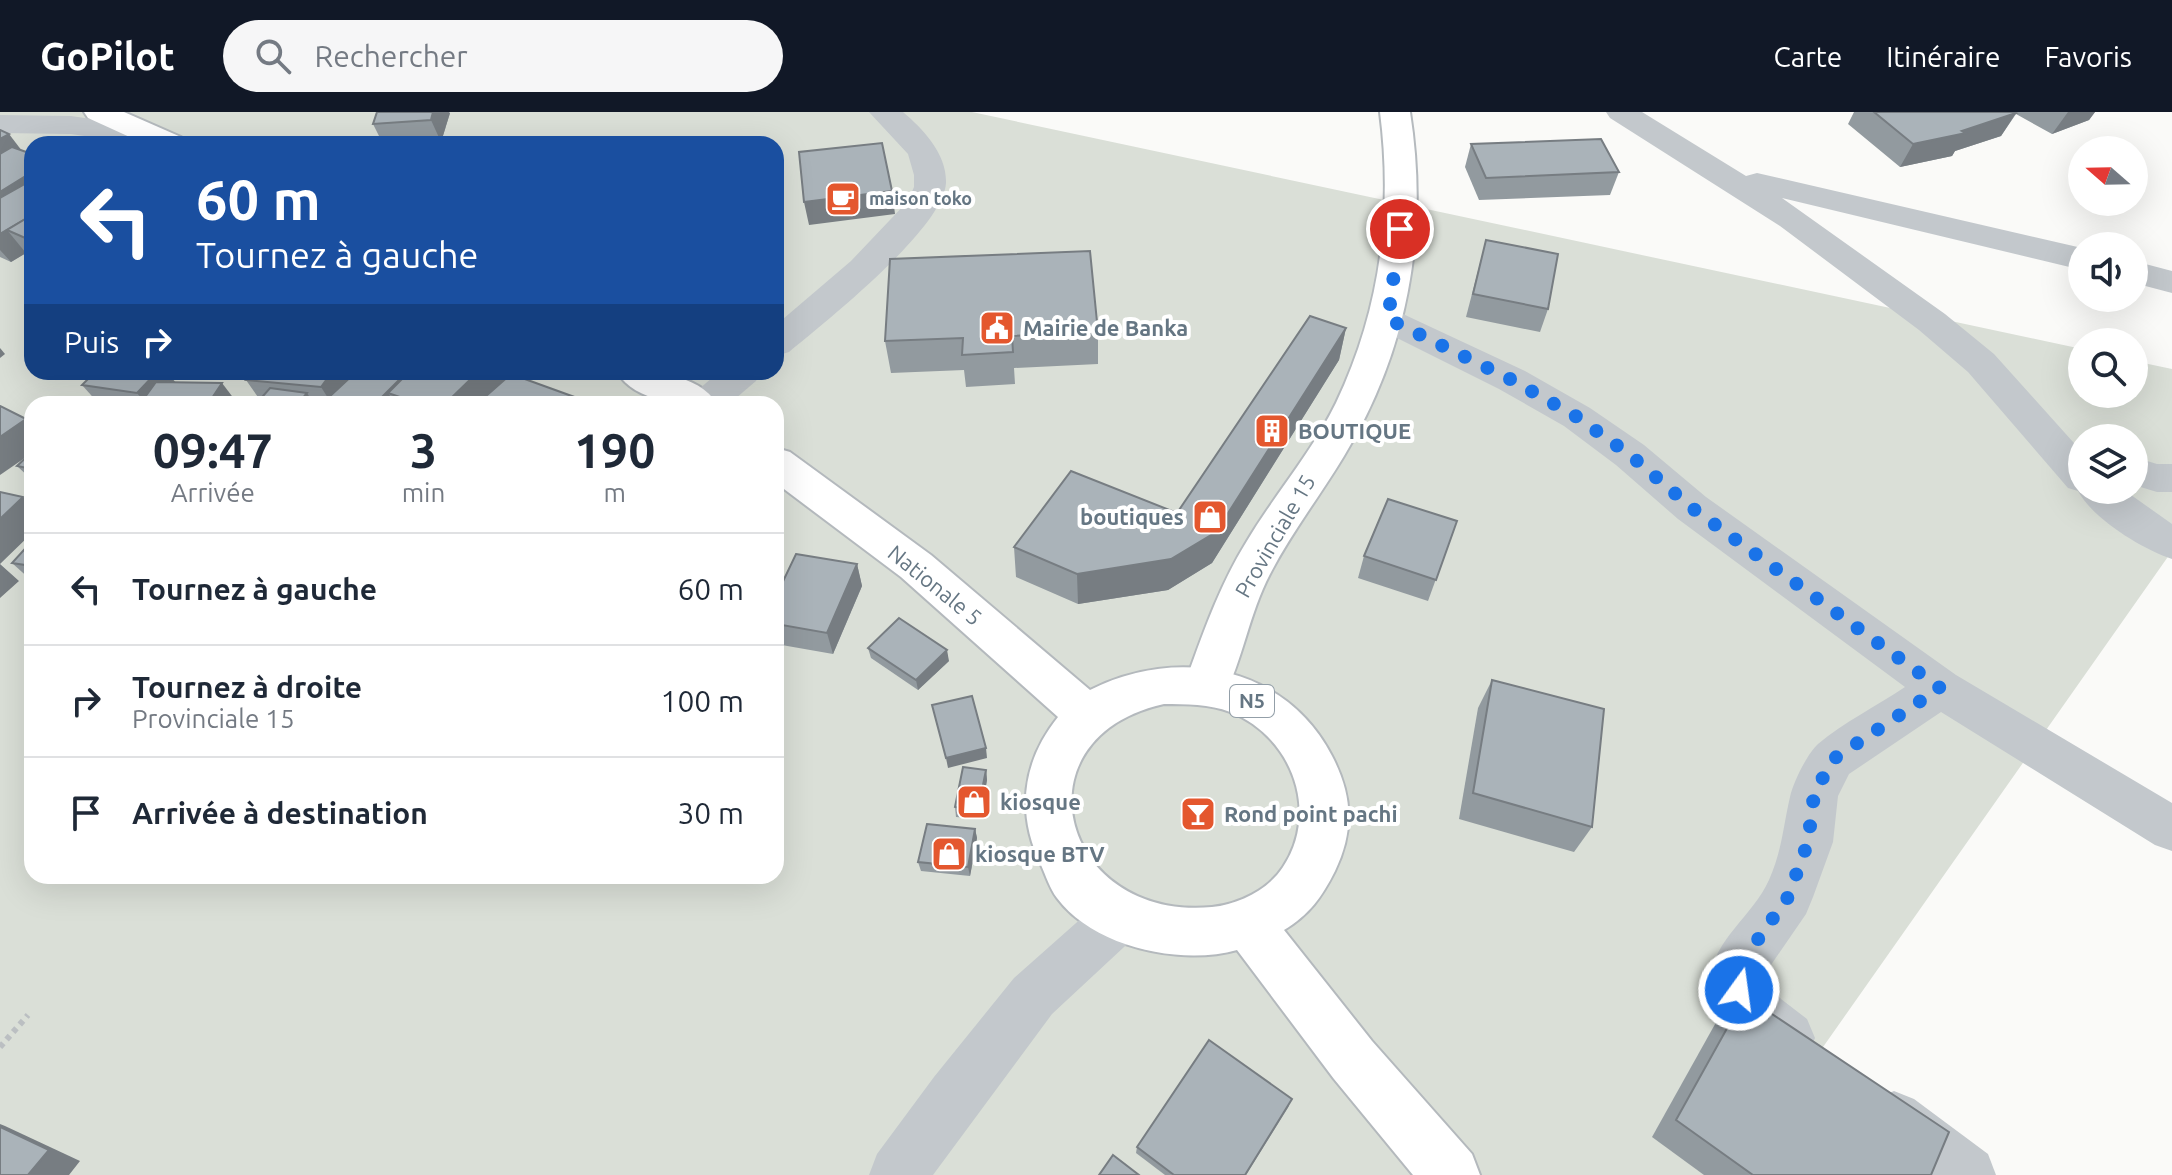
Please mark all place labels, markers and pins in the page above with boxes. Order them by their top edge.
cafe icon: maison toko [824,180,862,218]
place label: maison toko [869,188,972,208]
pin [1366,195,1434,263]
public building icon: Mairie de Banka [978,309,1016,347]
place label: Mairie de Banka [1023,315,1188,340]
building icon: BOUTIQUE [1253,412,1291,450]
place label: BOUTIQUE [1298,418,1411,443]
shop icon: boutiques [1191,498,1229,536]
place label: boutiques [1080,504,1184,529]
shop icon: kiosque [955,783,993,821]
place label: kiosque [1000,789,1081,814]
bar icon: Rond point pachi [1179,795,1217,833]
place label: Rond point pachi [1224,801,1398,826]
shop icon: kiosque BTV [930,835,968,873]
place label: kiosque BTV [975,841,1105,866]

